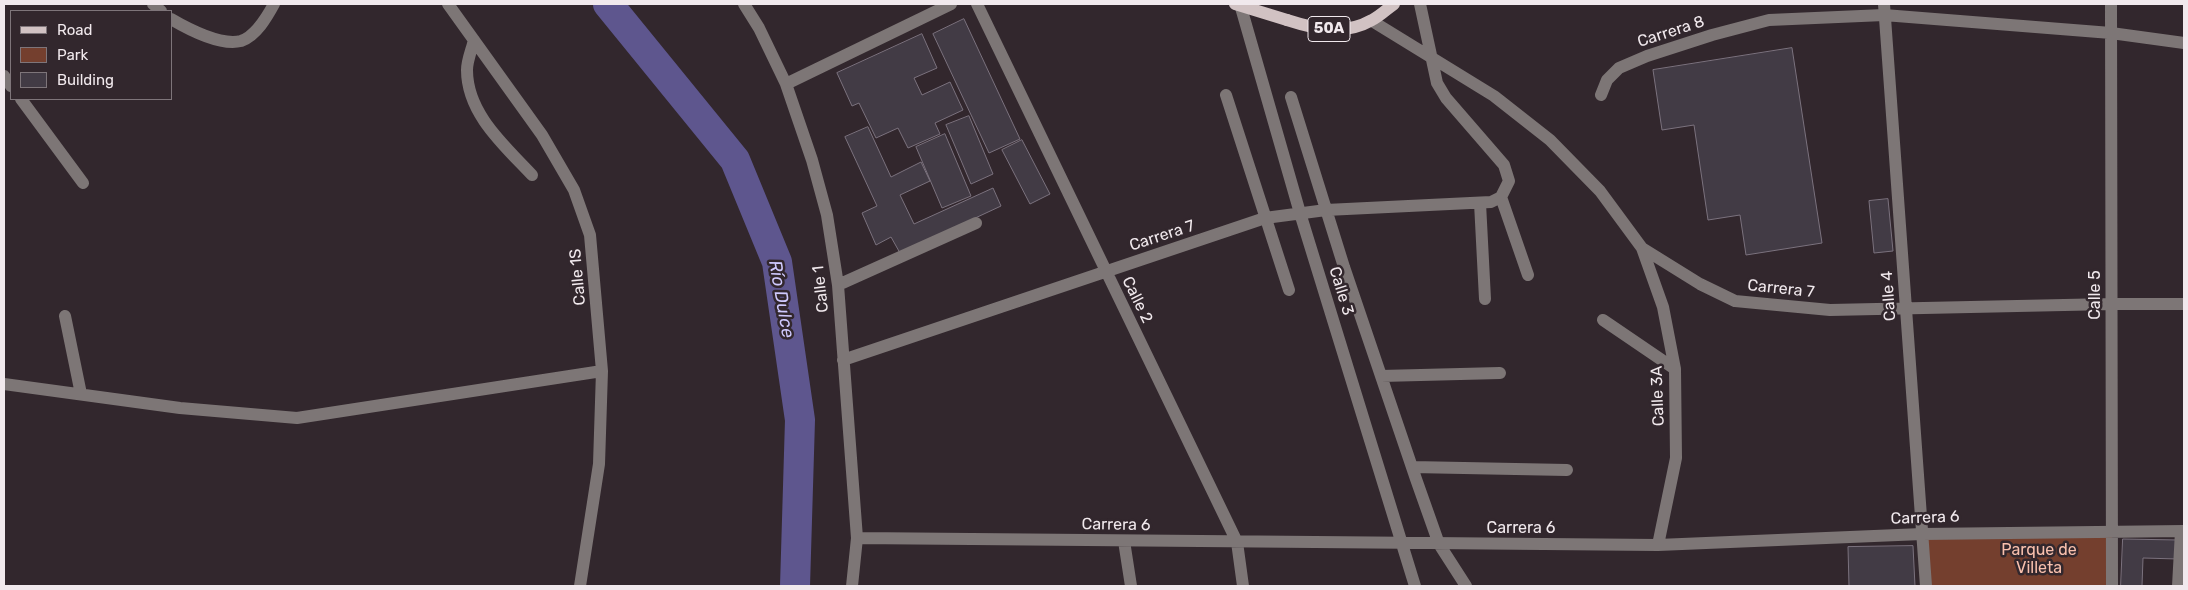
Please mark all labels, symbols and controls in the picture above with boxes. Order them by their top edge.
legend [10,10,172,100]
street label: Carrera 8 [1635,12,1707,52]
road number: 50A [1308,16,1350,42]
text: Road [57,21,93,39]
text: Park [57,46,88,64]
text: Building [57,71,114,89]
street label: Carrera 7 [1127,216,1197,256]
street label: Calle 1S [566,248,590,306]
water label: Río Dulce [764,258,798,340]
street label: Calle 3 [1325,264,1357,318]
street label: Calle 1 [809,265,833,313]
street label: Calle 4 [1878,270,1900,322]
street label: Calle 5 [2085,270,2105,320]
street label: Calle 2 [1118,274,1156,326]
street label: Carrera 7 [1747,276,1815,302]
street label: Calle 3A [1647,365,1669,427]
street label: Carrera 6 [1890,507,1960,529]
street label: Carrera 6 [1081,515,1151,535]
street label: Carrera 6 [1487,518,1555,538]
park label: Parque de Villeta [2001,540,2077,578]

